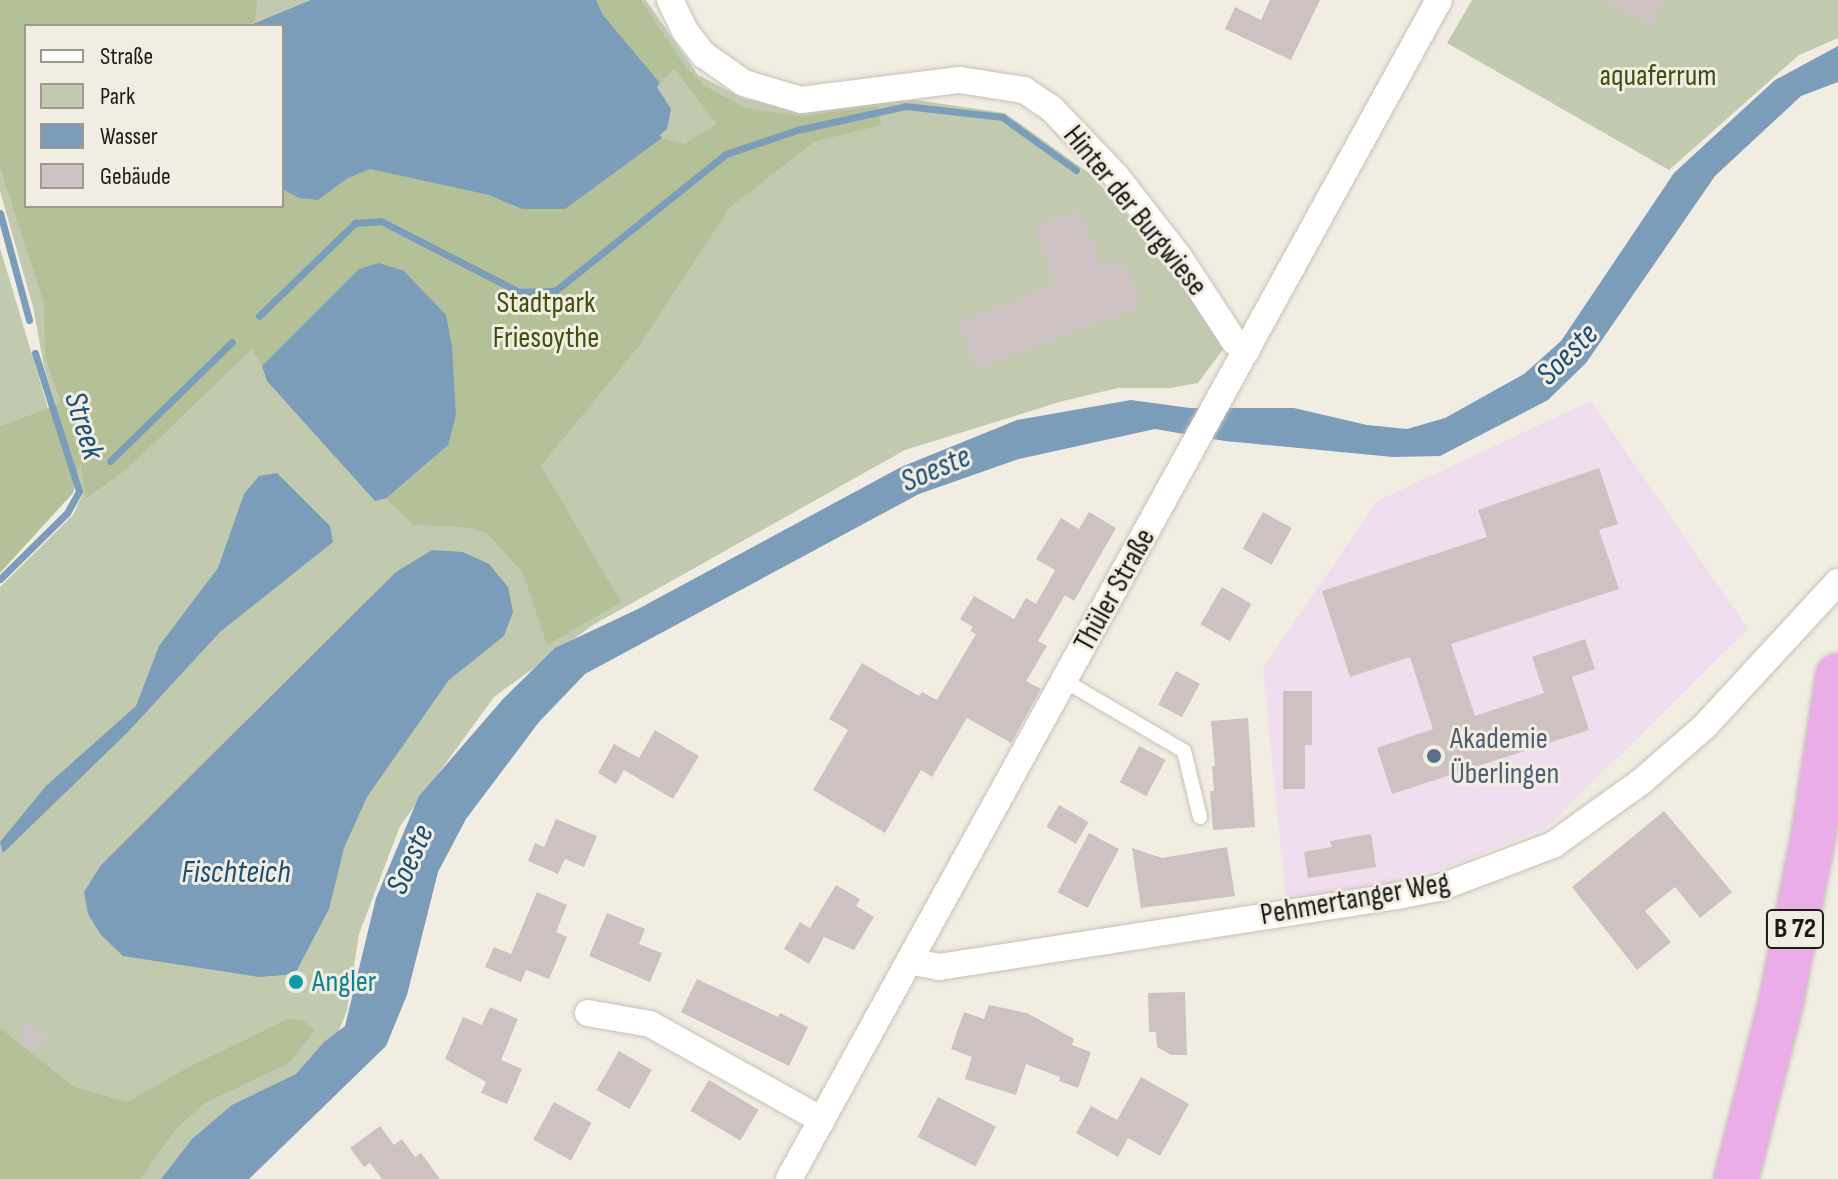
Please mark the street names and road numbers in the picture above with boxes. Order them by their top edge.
street label: Hinter der Burgwiese [1055,119,1215,303]
street label: Thüler Straße [1067,522,1163,658]
street label: Pehmertanger Weg [1258,865,1452,933]
road number: B 72 [1765,905,1825,953]

